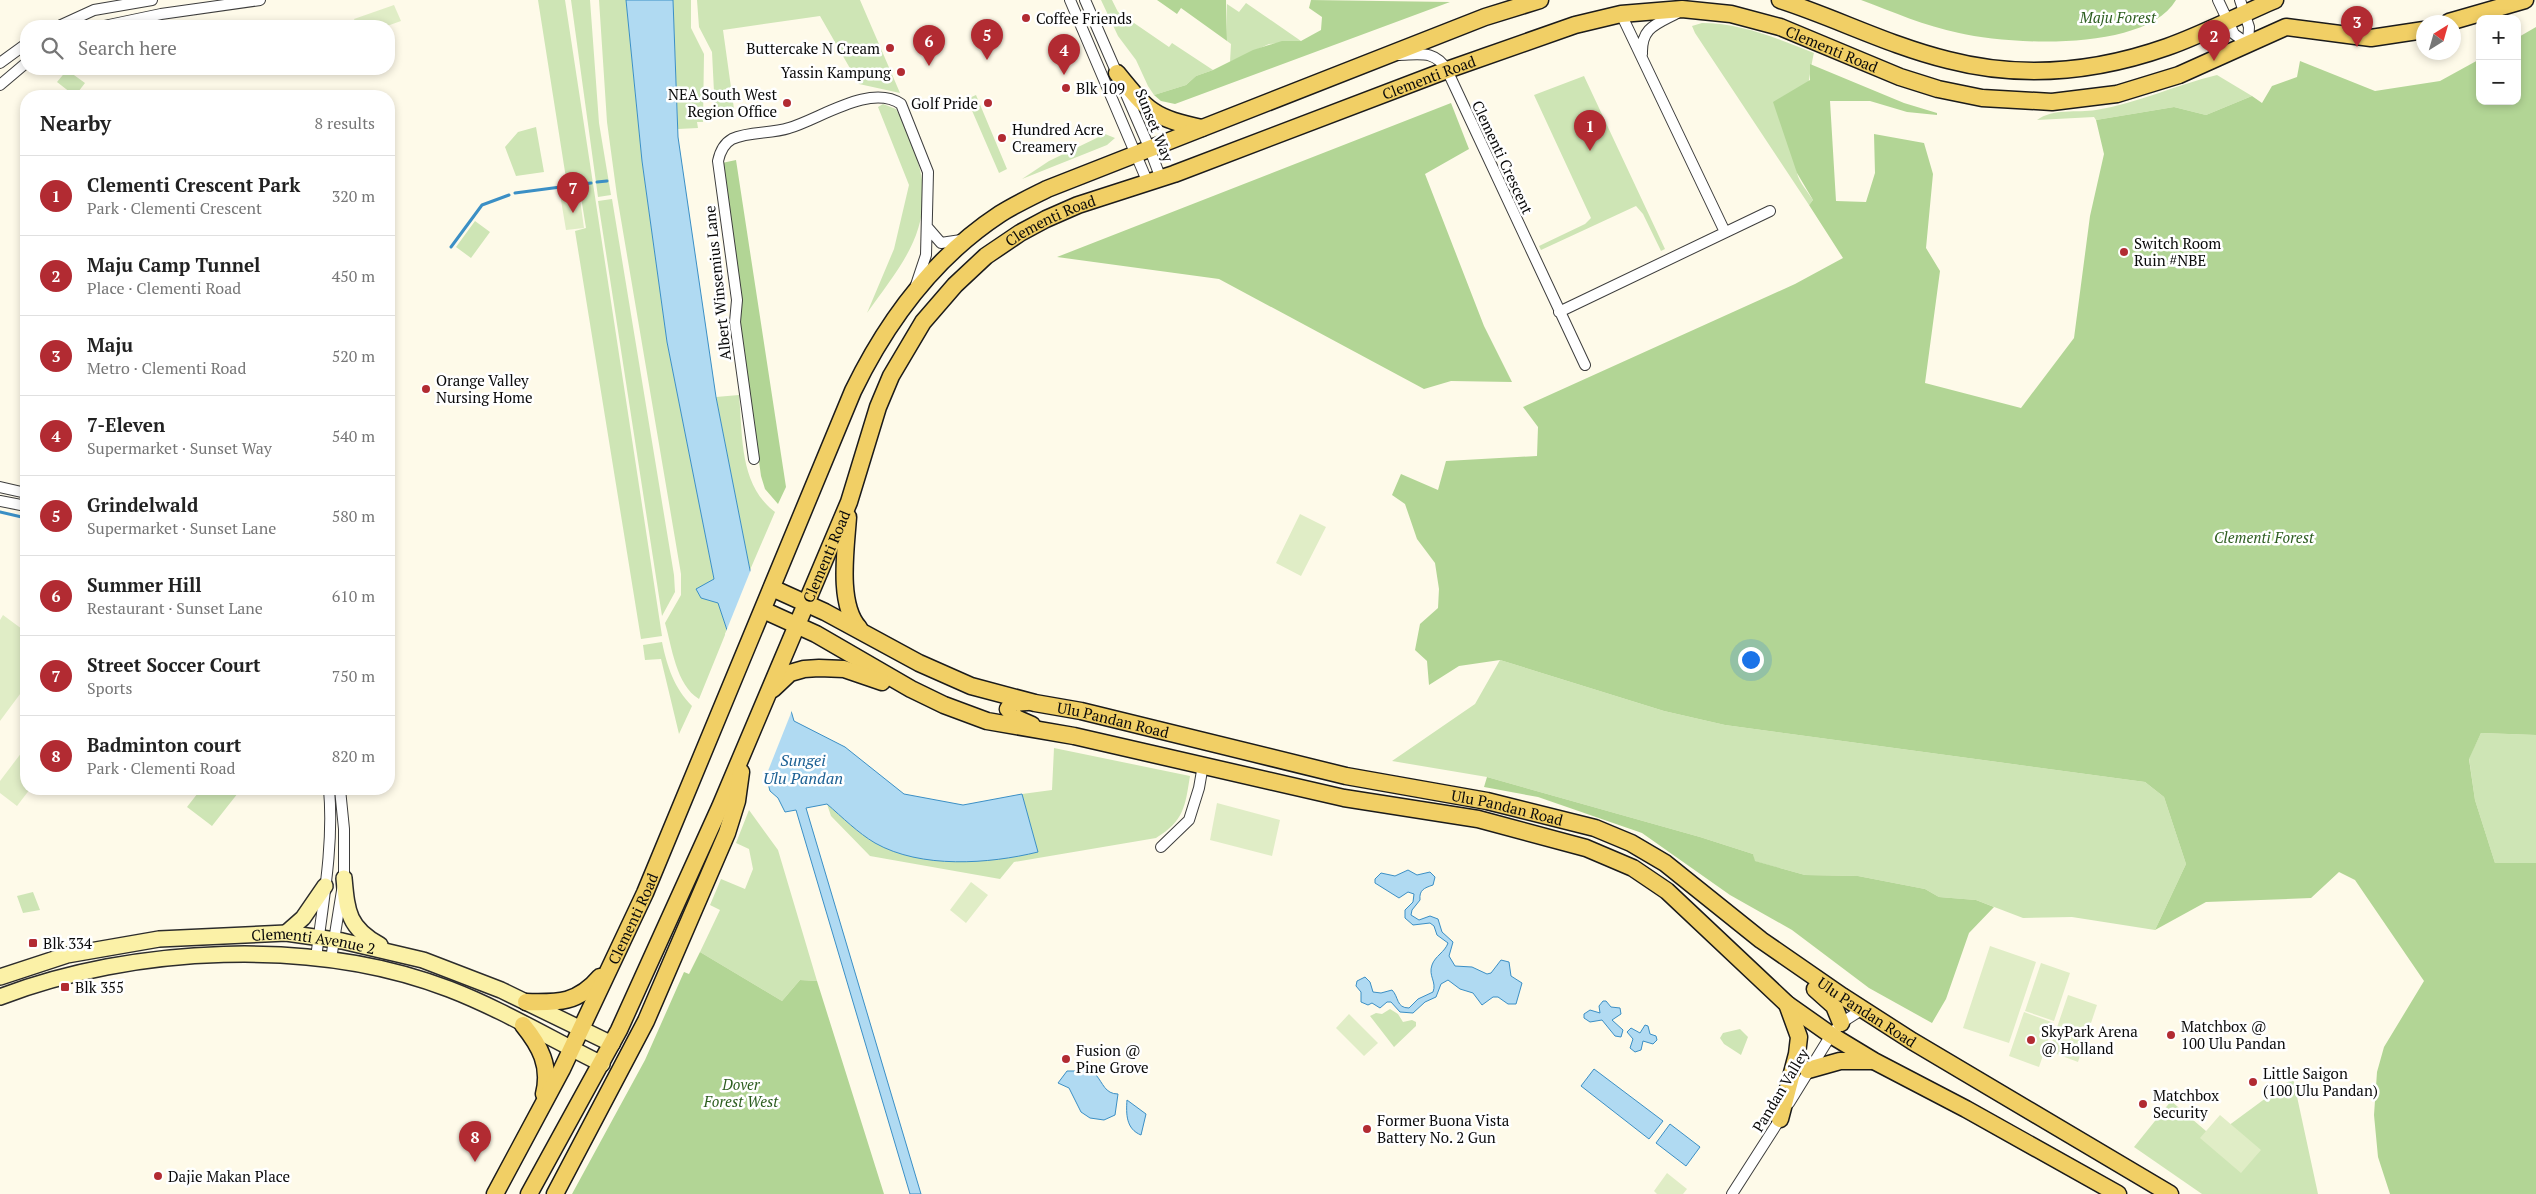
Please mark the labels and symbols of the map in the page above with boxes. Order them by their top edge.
pin: 3 [2341,6,2373,47]
park label: Maju Forest [2079,7,2157,27]
place label: Coffee Friends [1036,8,1132,28]
marker: Coffee Friends [1020,12,1032,24]
north arrow [2416,15,2461,60]
pin: 5 [971,19,1003,60]
street label: Clementi Road [1783,20,1881,77]
pin: 2 [2198,20,2230,61]
pin: 6 [913,25,945,66]
pin: 4 [1048,34,1080,75]
place label: Buttercake N Cream [746,38,880,58]
marker: Buttercake N Cream [884,42,896,54]
street label: Clementi Road [1379,51,1478,104]
place label: Yassin Kampung [781,62,892,82]
marker: Yassin Kampung [895,66,907,78]
place label: Blk 109 [1076,78,1125,98]
marker: Blk 109 [1060,82,1072,94]
place label: NEA South West Region Office [668,84,777,121]
street label: Sunset Way [1131,86,1179,165]
place label: Golf Pride [911,93,978,113]
marker: NEA South West Region Office [781,97,793,109]
marker: Golf Pride [982,97,994,109]
street label: Clementi Crescent [1468,97,1538,217]
pin: 1 [1574,110,1606,151]
place label: Hundred Acre Creamery [1012,119,1104,156]
marker: Hundred Acre Creamery [996,132,1008,144]
pin: 7 [557,172,589,213]
street label: Clementi Road [1001,190,1098,250]
street label: Albert Winsemius Lane [699,205,735,361]
place label: Switch Room Ruin #NBE [2134,233,2221,270]
marker: Switch Room Ruin #NBE [2118,246,2130,258]
place label: Orange Valley Nursing Home [436,370,533,407]
marker: Orange Valley Nursing Home [420,383,432,395]
street label: Clementi Road [798,507,854,606]
park label: Clementi Forest [2214,527,2315,547]
your location [1738,647,1764,673]
street label: Ulu Pandan Road [1056,697,1171,742]
water label: Sungei Ulu Pandan [763,749,843,789]
street label: Ulu Pandan Road [1450,785,1565,830]
street label: Clementi Road [603,870,662,967]
street label: Clementi Avenue 2 [251,923,377,959]
place label: Blk 334 [43,933,92,953]
marker: Blk 334 [27,937,39,949]
street label: Ulu Pandan Road [1814,972,1920,1051]
place label: Blk 355 [75,977,124,997]
marker: Blk 355 [59,981,71,993]
place label: Matchbox @ 100 Ulu Pandan [2181,1016,2286,1053]
place label: SkyPark Arena @ Holland [2041,1021,2138,1058]
marker: Matchbox @ 100 Ulu Pandan [2165,1029,2177,1041]
marker: SkyPark Arena @ Holland [2025,1034,2037,1046]
place label: Fusion @ Pine Grove [1076,1040,1149,1077]
street label: Pandan Valley [1747,1044,1813,1135]
marker: Fusion @ Pine Grove [1060,1053,1072,1065]
place label: Little Saigon (100 Ulu Pandan) [2263,1063,2378,1100]
park label: Dover Forest West [703,1074,779,1111]
marker: Little Saigon (100 Ulu Pandan) [2247,1076,2259,1088]
place label: Matchbox Security [2153,1085,2219,1122]
marker: Matchbox Security [2137,1098,2149,1110]
place label: Former Buona Vista Battery No. 2 Gun [1377,1110,1510,1147]
pin: 8 [459,1121,491,1162]
marker: Former Buona Vista Battery No. 2 Gun [1361,1123,1373,1135]
place label: Dajie Makan Place [168,1166,290,1186]
marker: Dajie Makan Place [152,1170,164,1182]

